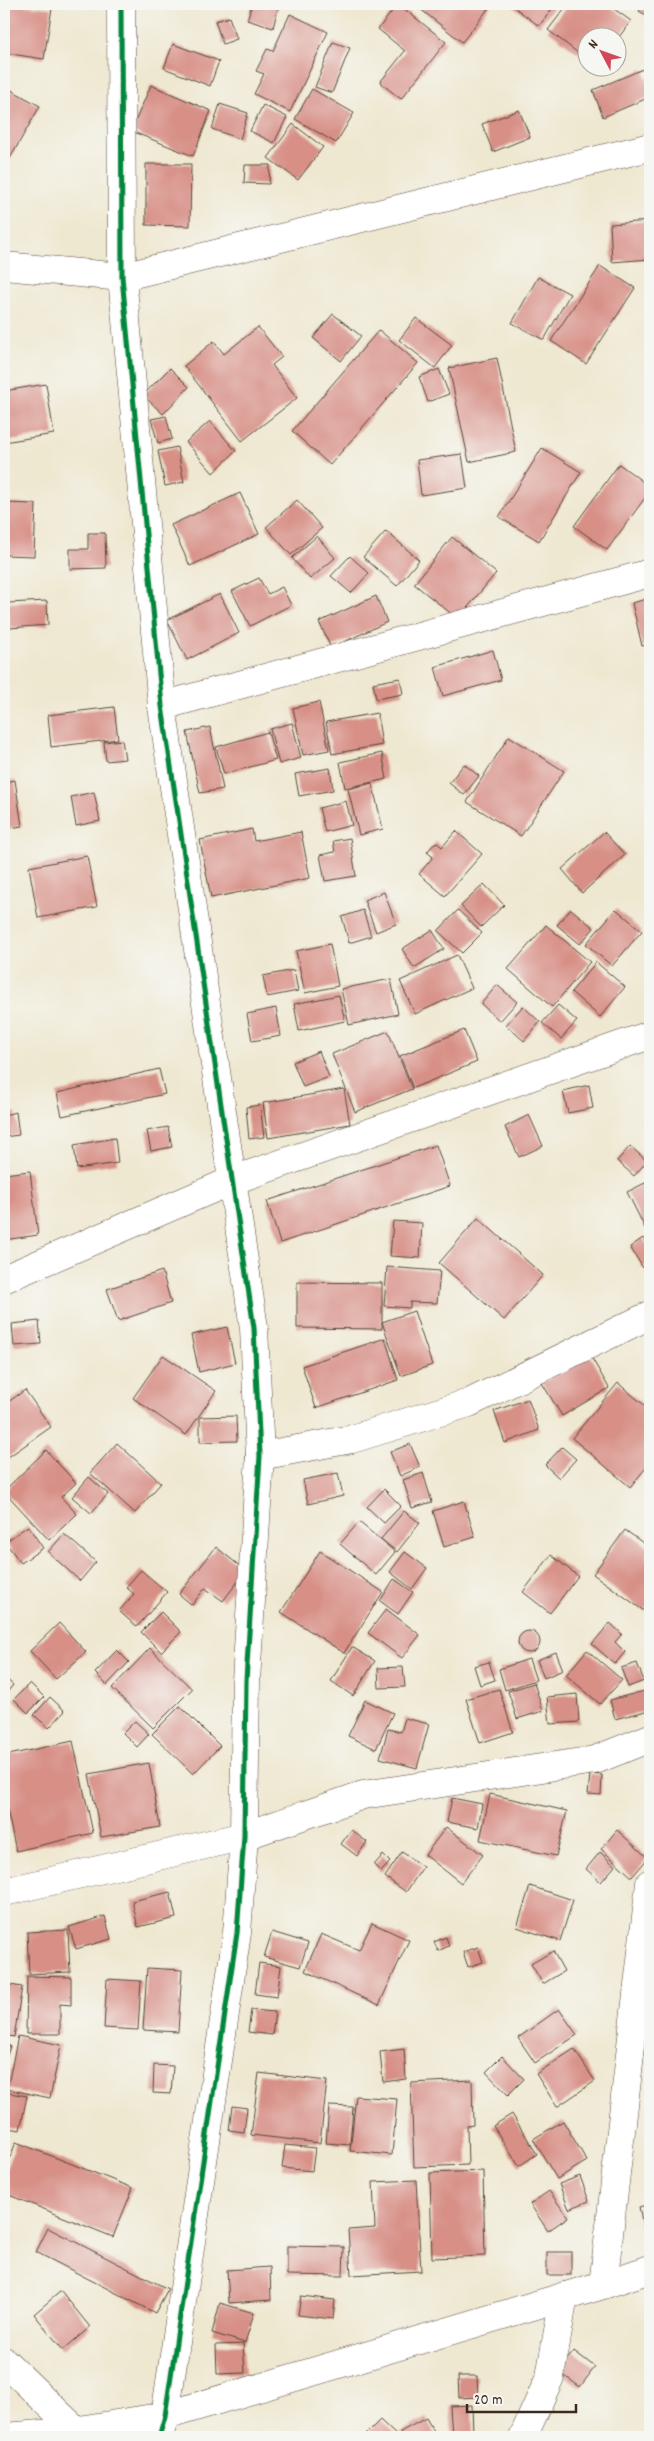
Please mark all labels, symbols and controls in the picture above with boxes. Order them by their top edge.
north arrow [576,28,626,78]
text: N [584,36,604,54]
scale bar [467,2381,575,2413]
text: 20 m [474,2390,502,2412]

